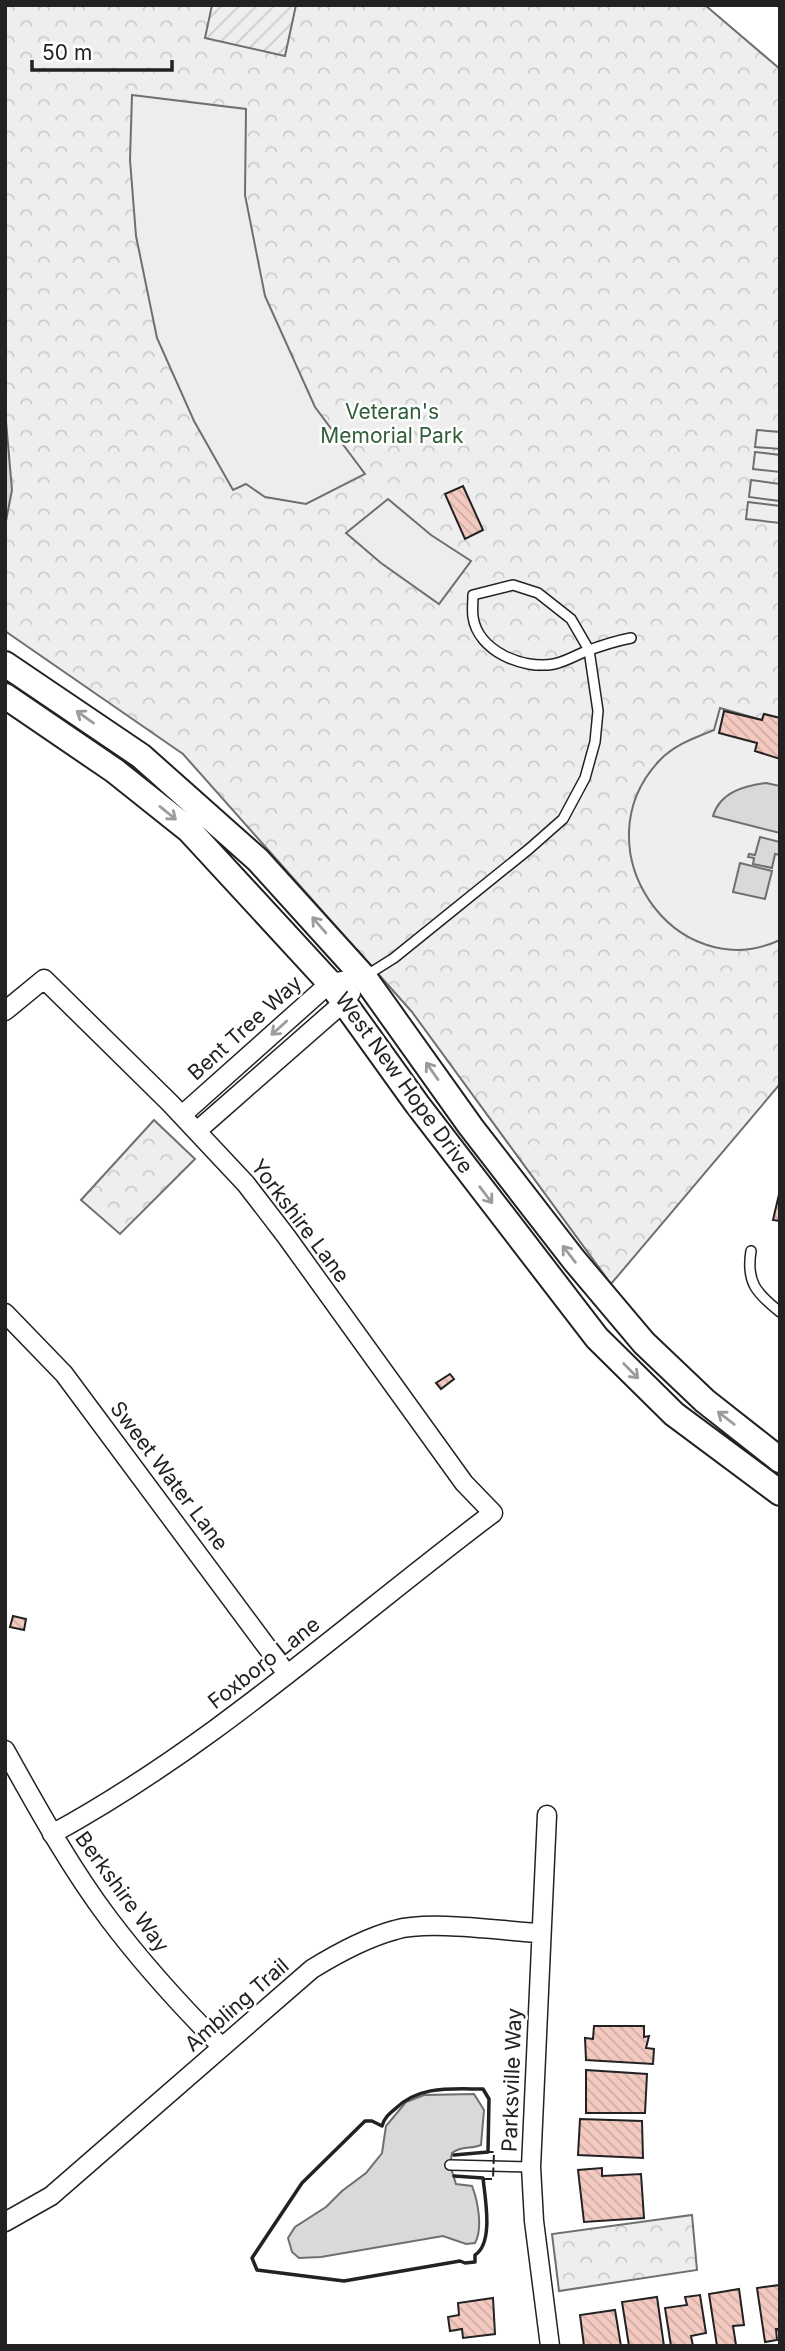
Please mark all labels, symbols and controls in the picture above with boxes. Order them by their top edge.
scale bar [32,28,172,72]
text: 50 m [42,40,92,65]
park label: Veteran's Memorial Park [320,399,464,448]
one-way arrow [76,710,95,724]
one-way arrow [158,806,177,821]
one-way arrow [311,917,327,935]
street label: Bent Tree Way [183,970,307,1085]
street label: West New Hope Drive [330,987,479,1178]
one-way arrow [271,1020,289,1036]
one-way arrow [424,1062,439,1081]
street label: Yorkshire Lane [246,1154,355,1287]
one-way arrow [479,1186,494,1204]
one-way arrow [562,1245,577,1263]
one-way arrow [622,1362,639,1379]
street label: Sweet Water Lane [105,1396,234,1555]
one-way arrow [718,1410,736,1425]
street label: Foxboro Lane [203,1611,325,1714]
street label: Berkshire Way [70,1827,175,1957]
street label: Ambling Trail [180,1953,294,2056]
street label: Parksville Way [496,2007,527,2152]

